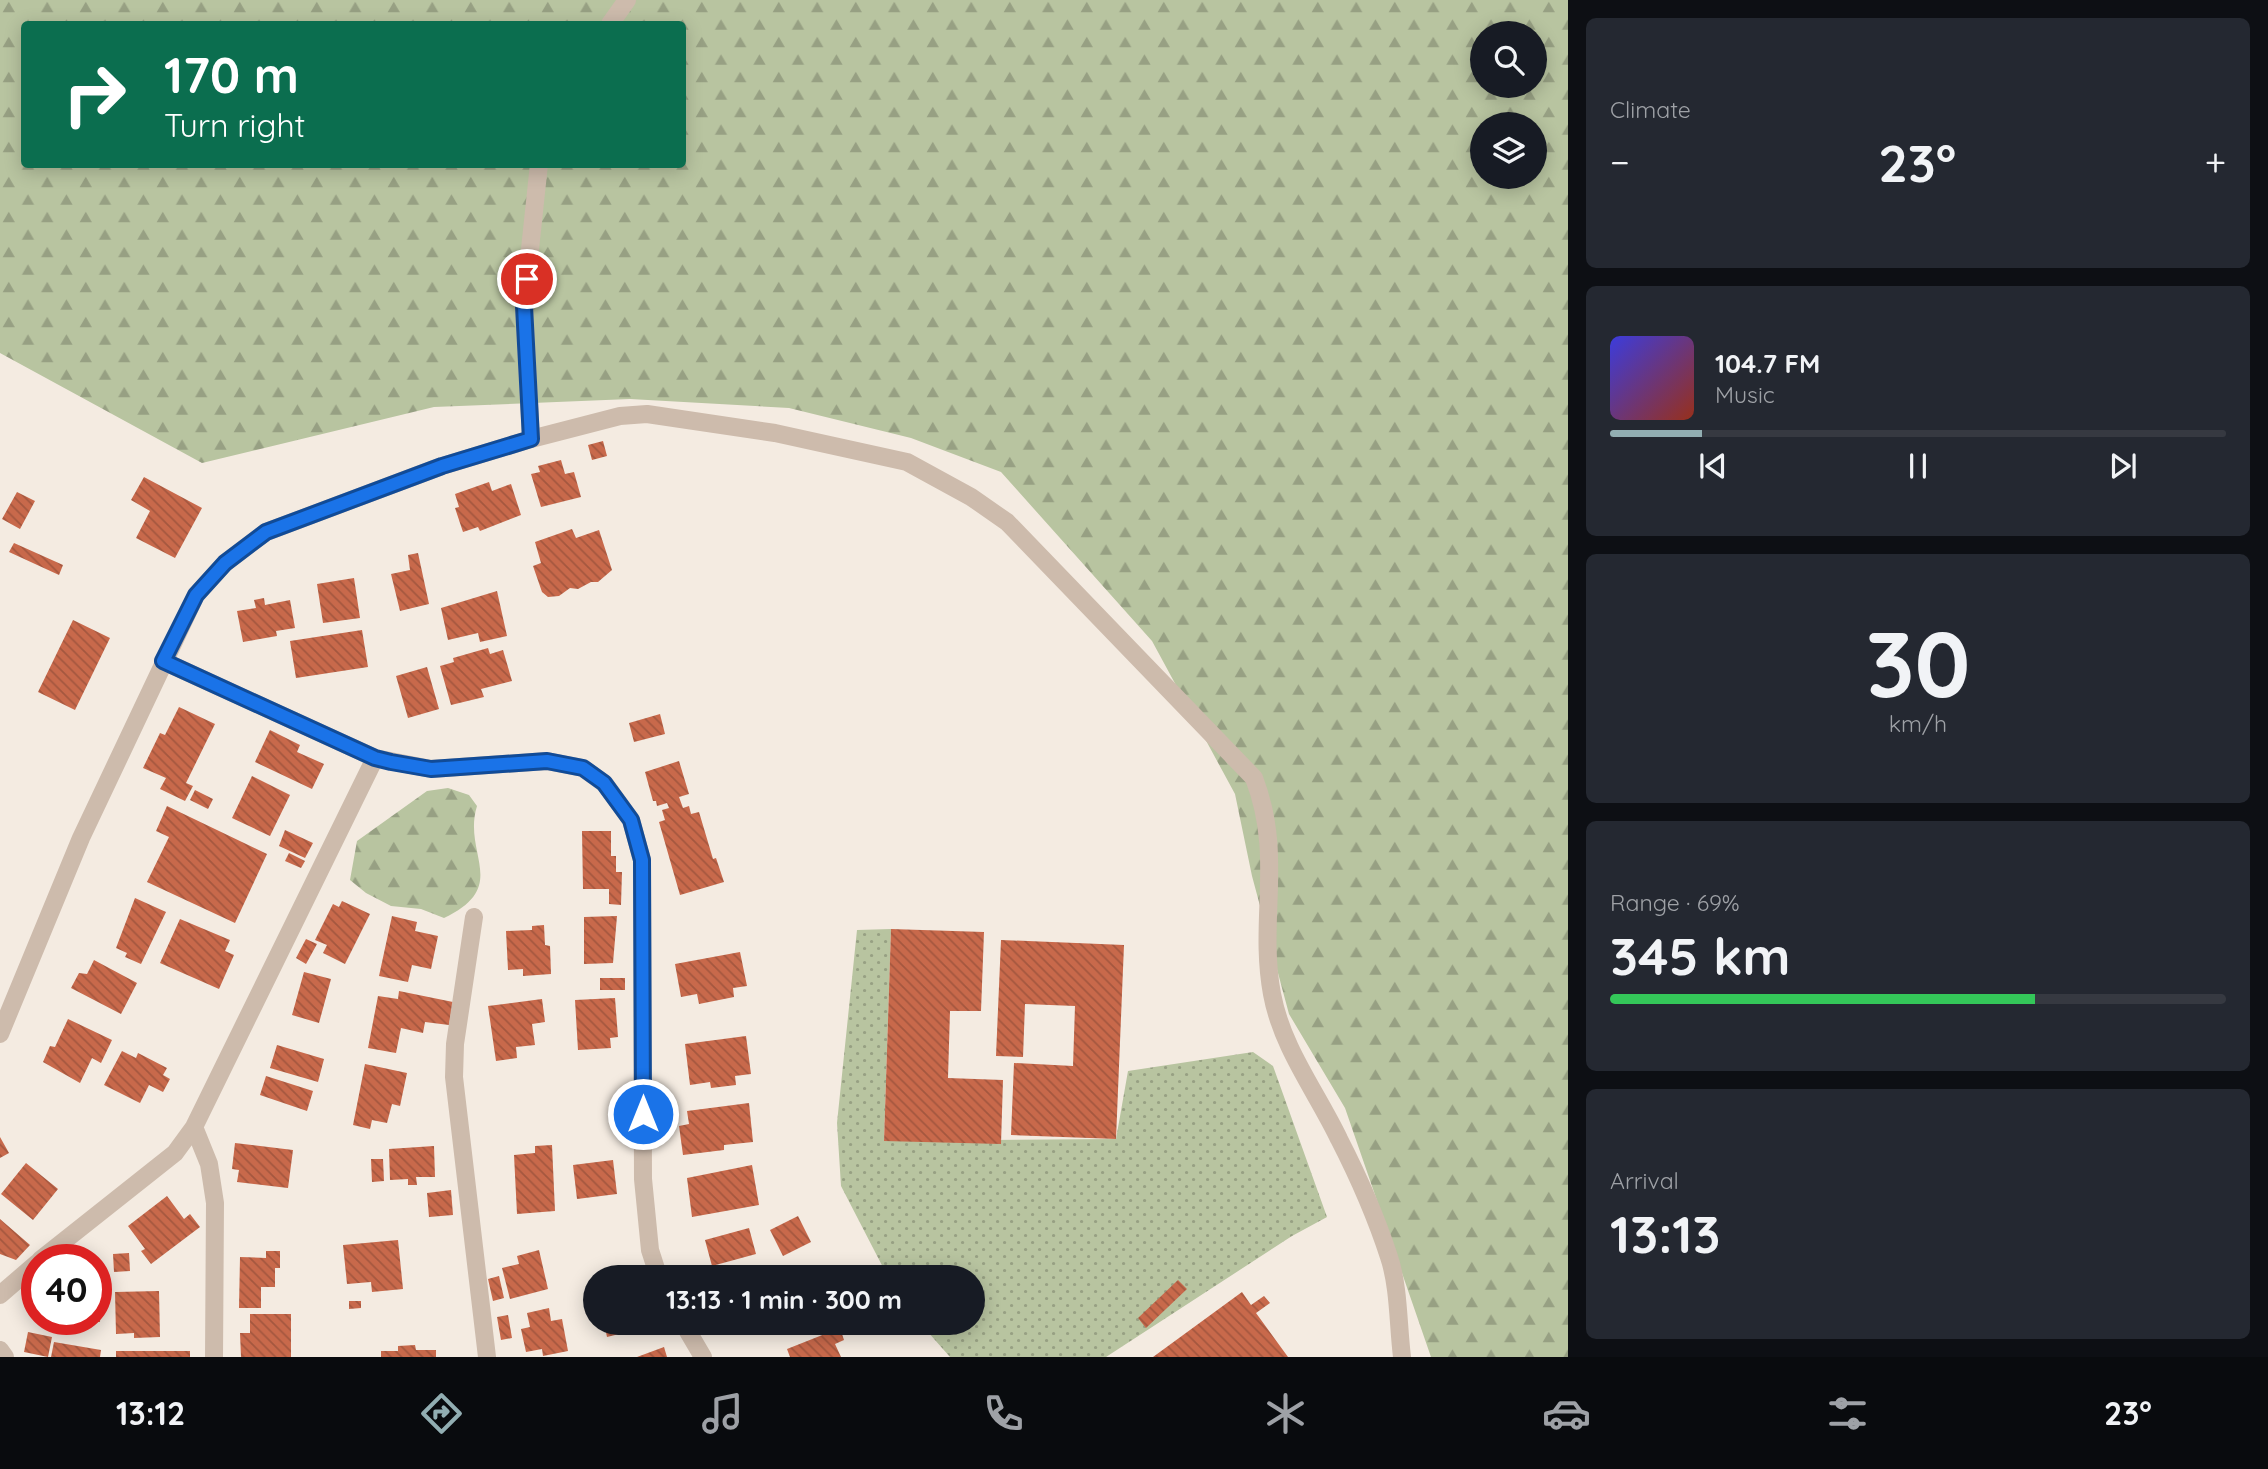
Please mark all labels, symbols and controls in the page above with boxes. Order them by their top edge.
map controls [1470,21,1547,189]
button: search [1470,21,1547,98]
text: 170 m [164,44,299,105]
icon: right [49,49,140,140]
text: Climate [1610,95,1691,124]
text: Turn right [164,105,305,145]
button: layers [1470,112,1547,189]
text: 23° [1878,130,1956,195]
text: − [1610,138,1630,186]
text: + [2205,138,2226,186]
pin [497,249,557,309]
icon: arrive [508,260,546,298]
text: 104.7 FM [1715,347,1820,380]
text: Music [1715,380,1775,409]
icon: previous [1694,447,1732,485]
icon: pause [1899,447,1937,485]
icon: next [2104,447,2142,485]
text: 30 [1866,606,1970,720]
text: km/h [1889,709,1947,738]
text: Range · 69% [1610,888,1740,917]
text: 345 km [1610,923,1791,988]
position arrow [606,1077,680,1151]
text: Arrival [1610,1166,1679,1195]
text: 13:13 [1610,1201,1721,1266]
speed limit sign: 40 [21,1244,112,1335]
text: 13:13 · 1 min · 300 m [666,1283,902,1316]
icon: directions [417,1389,466,1438]
icon: music [698,1389,747,1438]
icon: phone [979,1389,1028,1438]
icon: climate [1261,1389,1310,1438]
icon: car [1542,1389,1591,1438]
icon: filters [1823,1389,1872,1438]
text: 13:12 [116,1393,185,1433]
text: 23° [2104,1393,2152,1433]

